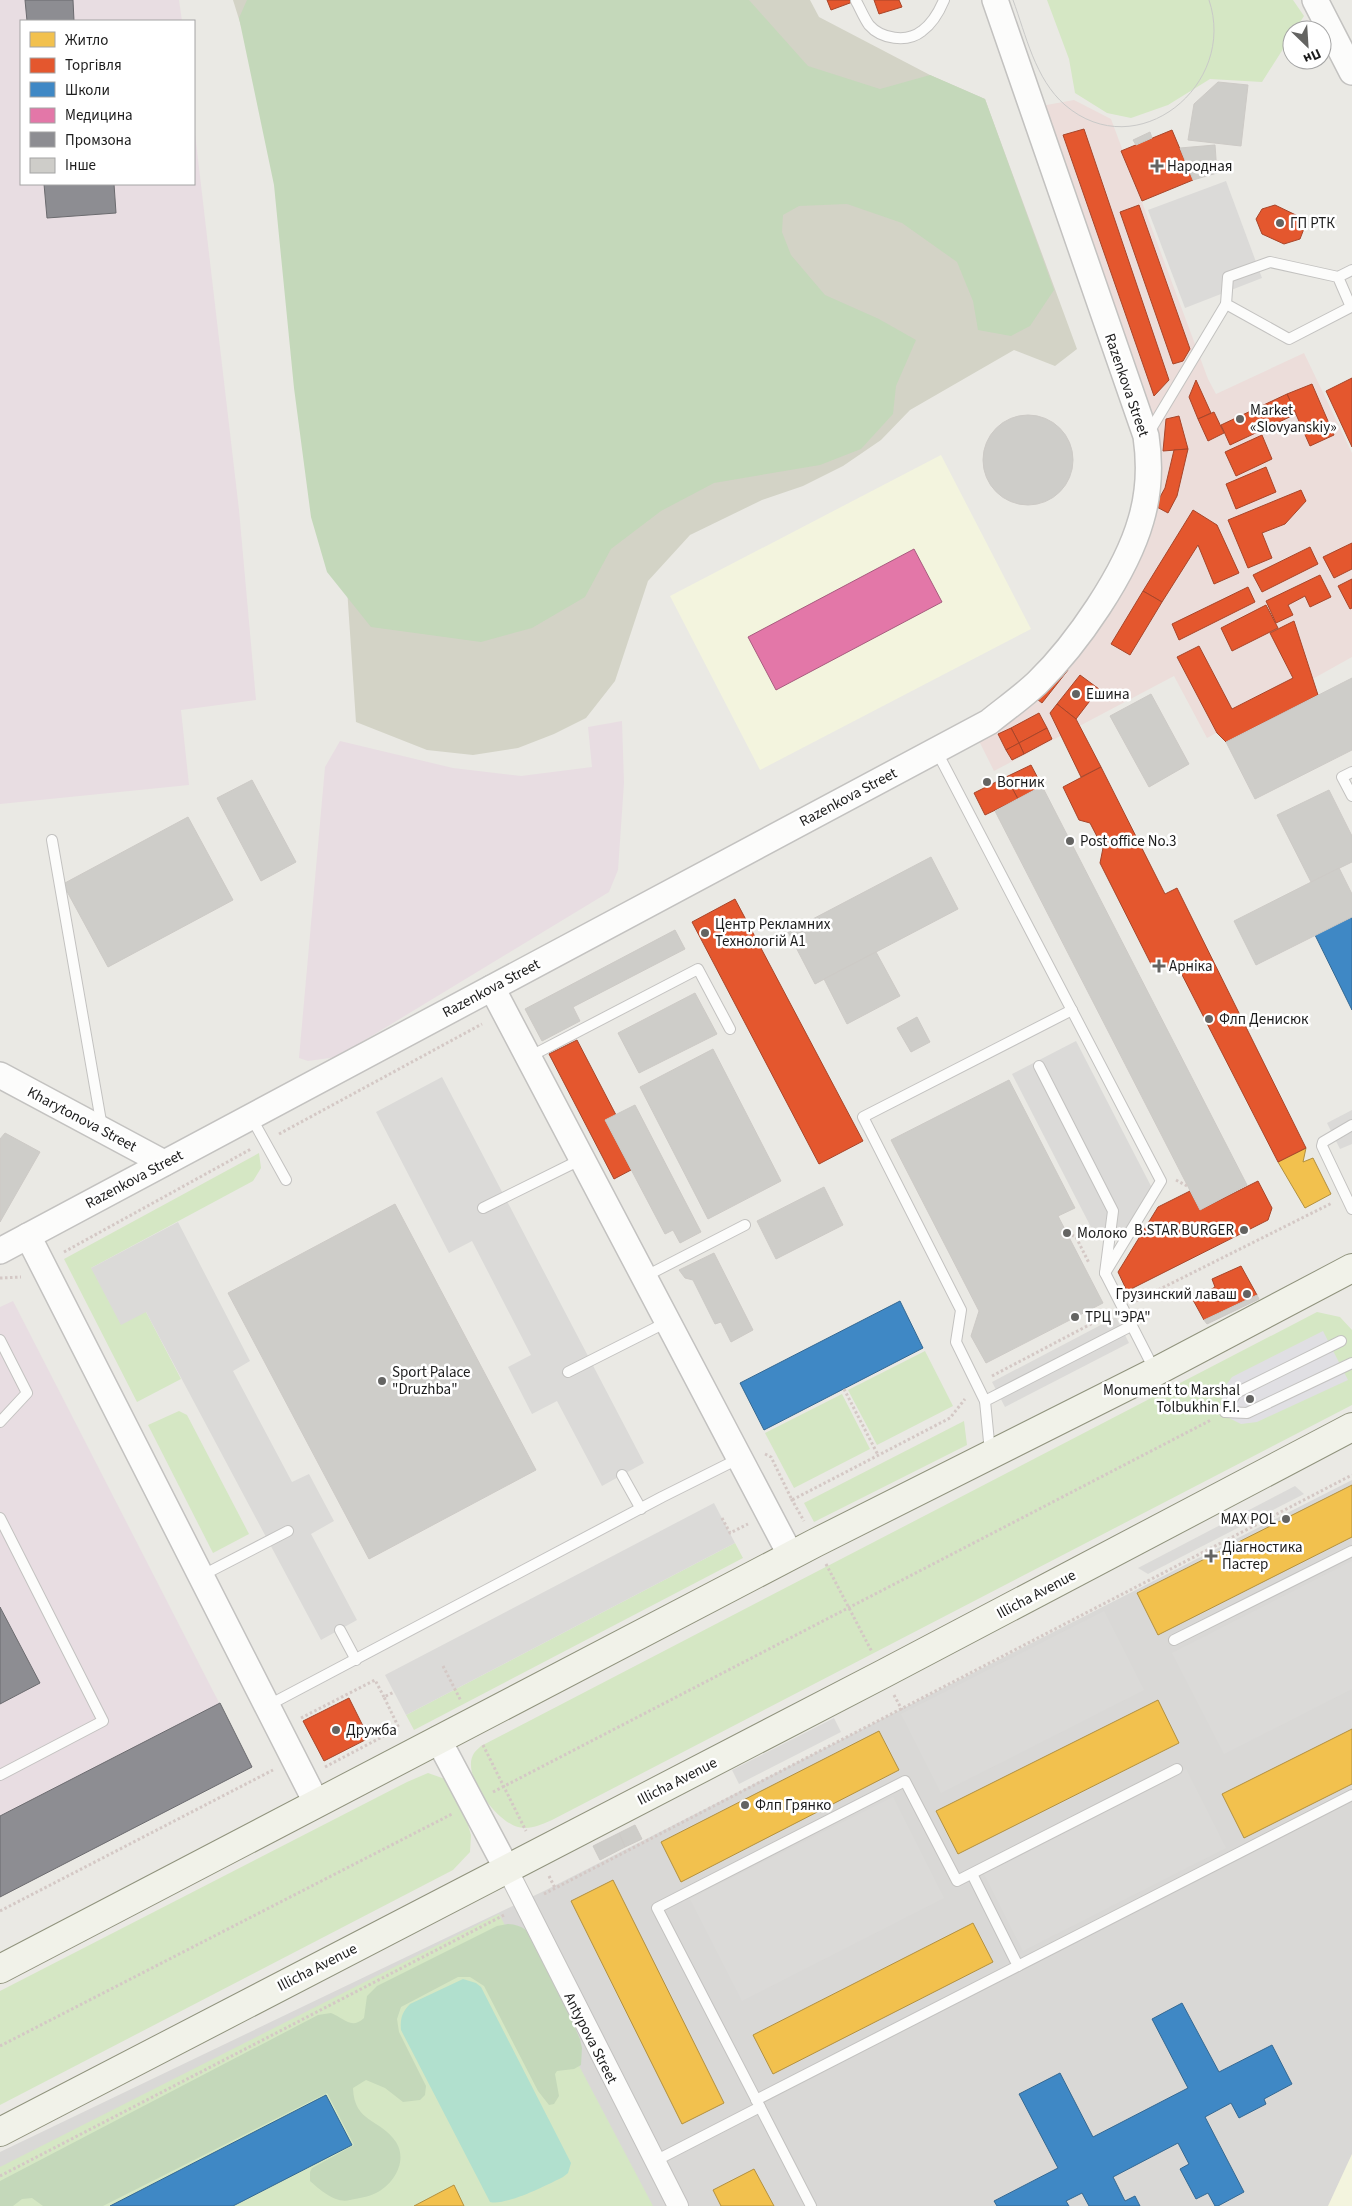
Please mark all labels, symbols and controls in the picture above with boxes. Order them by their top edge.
legend [20,20,195,185]
north arrow [1282,20,1332,70]
text: Житло [65,30,108,51]
text: Пн [1300,43,1324,69]
text: Торгівля [65,55,122,76]
text: Школи [65,80,110,101]
text: Медицина [65,105,133,126]
text: Промзона [65,130,132,151]
text: Інше [65,155,96,176]
place label: Народная [1167,156,1233,177]
marker: Народная [1151,160,1163,172]
place label: ГП РТК [1290,213,1335,234]
marker: ГП РТК [1274,217,1286,229]
street label: Razenkova Street [1099,331,1154,440]
place label: Market «Slovyanskiy» [1250,400,1337,438]
marker: Market «Slovyanskiy» [1234,413,1246,425]
place label: Ешина [1086,684,1130,705]
marker: Ешина [1070,688,1082,700]
street label: Razenkova Street [796,763,901,832]
place label: Вогник [997,772,1045,793]
marker: Вогник [981,776,993,788]
place label: Post office No.3 [1080,831,1177,852]
marker: Post office No.3 [1064,835,1076,847]
place label: Центр Рекламних Технологій А1 [715,914,831,952]
marker: Центр Рекламних Технологій А1 [699,927,711,939]
street label: Razenkova Street [439,954,544,1023]
place label: Арніка [1169,956,1212,977]
marker: Арніка [1153,960,1165,972]
place label: Флп Денисюк [1219,1009,1309,1030]
marker: Флп Денисюк [1203,1013,1215,1025]
street label: Kharytonova Street [23,1082,140,1157]
street label: Razenkova Street [82,1145,187,1214]
place label: B.STAR BURGER [1134,1220,1234,1241]
place label: Молоко [1077,1223,1127,1244]
marker: B.STAR BURGER [1238,1224,1250,1236]
marker: Молоко [1061,1227,1073,1239]
place label: Грузинский лаваш [1115,1284,1237,1305]
marker: Грузинский лаваш [1241,1288,1253,1300]
place label: ТРЦ "ЭРА" [1085,1307,1151,1328]
marker: ТРЦ "ЭРА" [1069,1311,1081,1323]
place label: Sport Palace "Druzhba" [392,1362,471,1400]
marker: Sport Palace "Druzhba" [376,1375,388,1387]
place label: Monument to Marshal Tolbukhin F.I. [1103,1380,1240,1418]
marker: Monument to Marshal Tolbukhin F.I. [1244,1393,1256,1405]
place label: MAX POL [1220,1509,1276,1530]
marker: MAX POL [1280,1513,1292,1525]
place label: Діагностика Пастер [1222,1537,1303,1575]
marker: Діагностика Пастер [1204,1549,1218,1563]
street label: Illicha Avenue [993,1565,1080,1624]
place label: Дружба [346,1720,397,1741]
marker: Дружба [330,1724,342,1736]
street label: Illicha Avenue [634,1752,721,1811]
place label: Флп Грянко [755,1795,831,1816]
marker: Флп Грянко [739,1799,751,1811]
street label: Illicha Avenue [274,1938,361,1997]
street label: Antypova Street [559,1989,623,2087]

